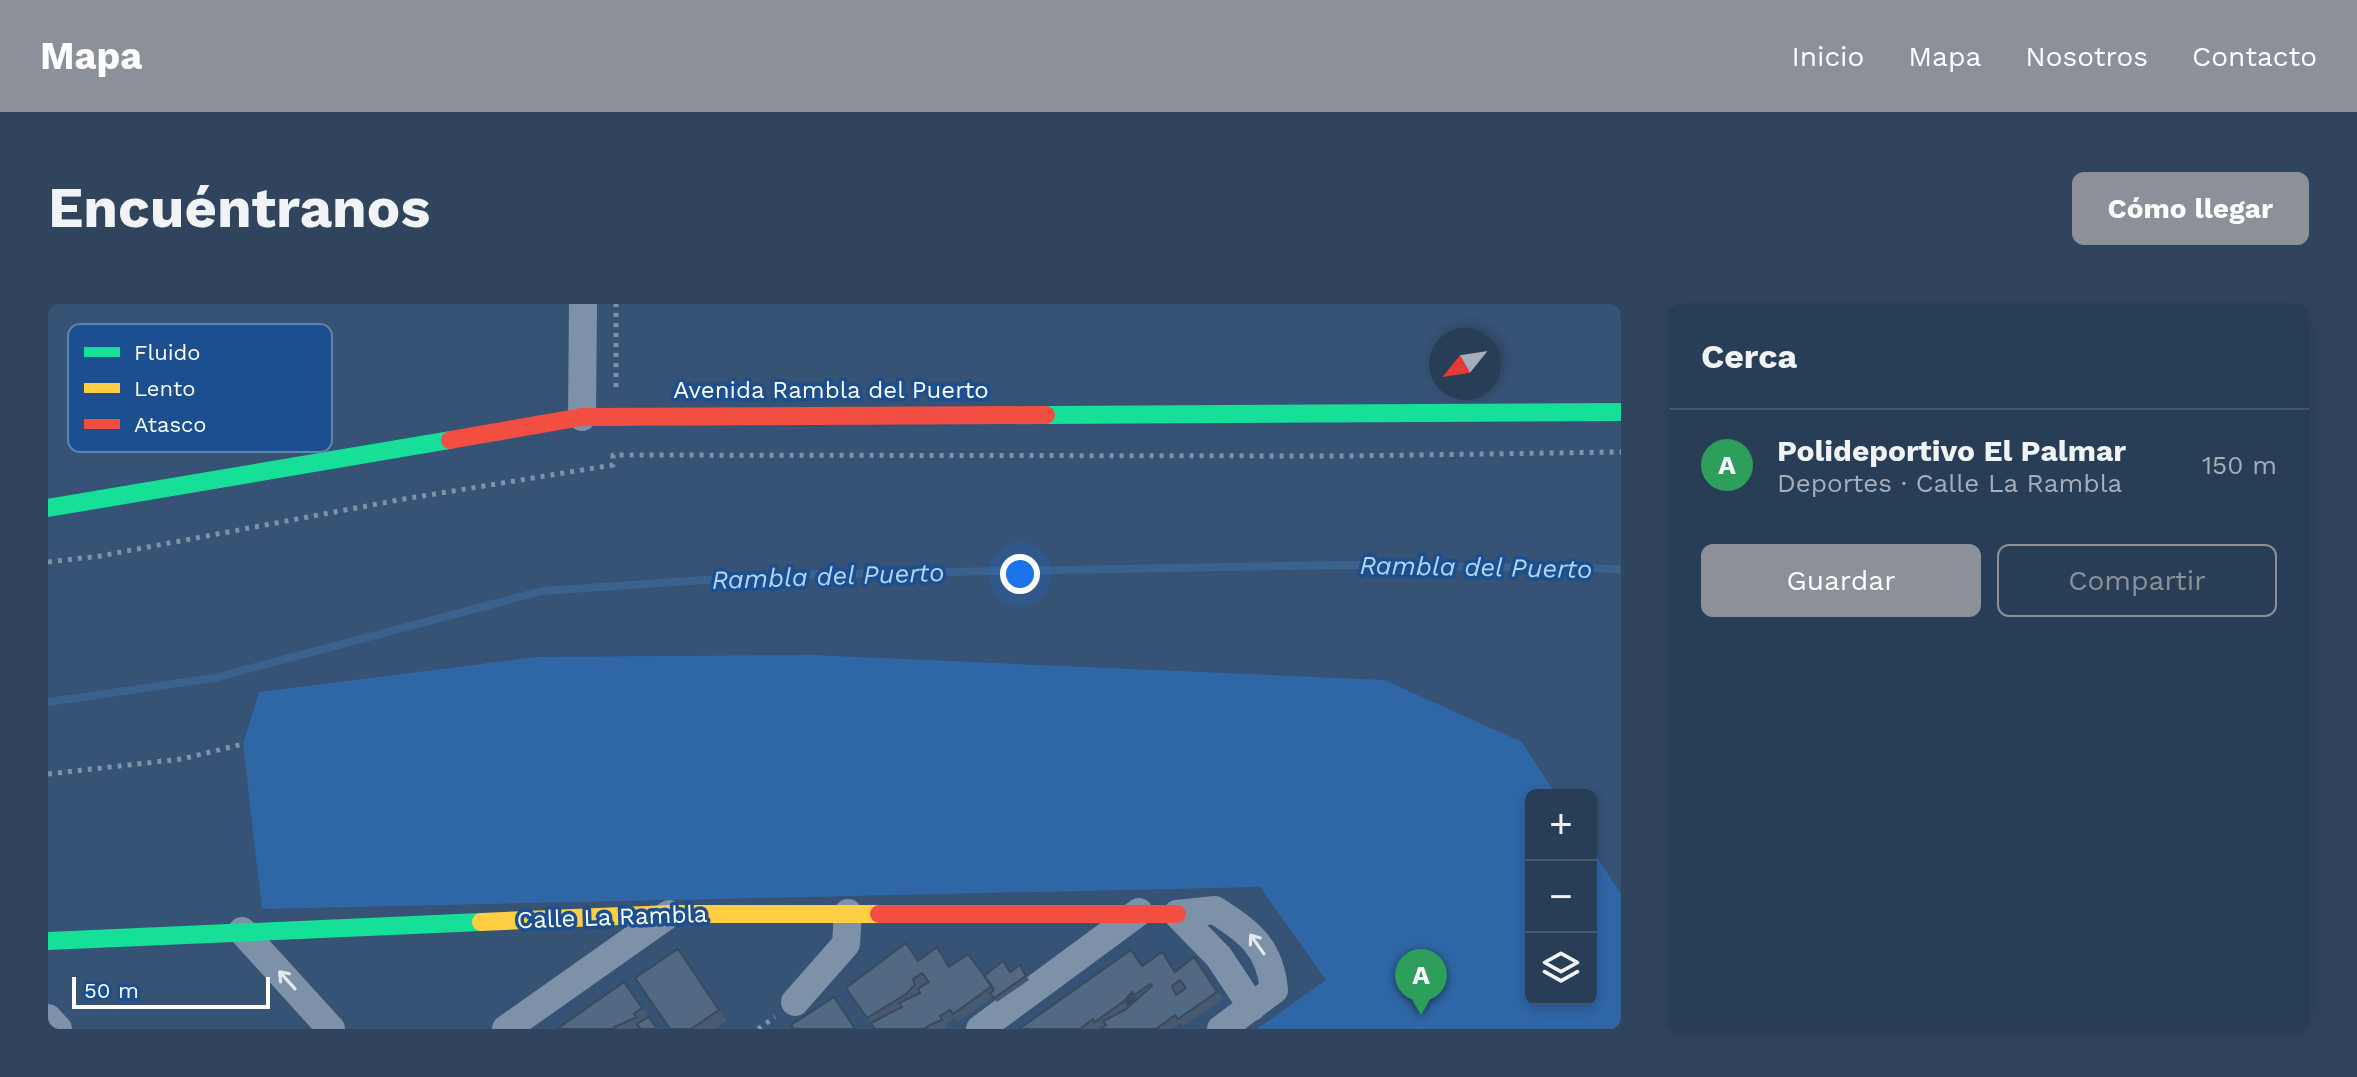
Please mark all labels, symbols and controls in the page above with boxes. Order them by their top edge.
text: Mapa [40,34,142,78]
text: Inicio [1792,40,1864,73]
text: Mapa [1908,40,1981,73]
text: Nosotros [2025,40,2148,73]
text: Contacto [2192,40,2317,73]
button: Cómo llegar [2072,172,2309,245]
text: Encuéntranos [48,175,430,241]
legend [68,324,332,452]
north arrow [1429,328,1501,400]
text: Cerca [1701,336,1797,376]
text: Fluido [134,340,201,365]
text: Lento [134,376,195,401]
street label: Avenida Rambla del Puerto [673,376,989,404]
text: Atasco [134,412,207,437]
text: Polideportivo El Palmar [1777,433,2126,468]
text: A [1718,450,1736,480]
text: 150 m [2202,450,2277,480]
text: Deportes · Calle La Rambla [1777,468,2122,498]
button: Guardar [1701,544,1981,617]
button: Compartir [1997,544,2277,617]
water label: Rambla del Puerto [1359,550,1593,584]
your location [1000,554,1040,594]
water label: Rambla del Puerto [711,557,945,595]
map controls [1525,789,1597,1005]
button: + [1525,789,1597,861]
button: − [1525,861,1597,933]
street label: Calle La Rambla [516,900,708,934]
button: layers [1525,933,1597,1005]
one-way arrow [1249,934,1265,956]
pin: A [1395,949,1447,1015]
one-way arrow [277,970,296,990]
scale bar [72,973,270,1009]
text: 50 m [84,978,139,1003]

